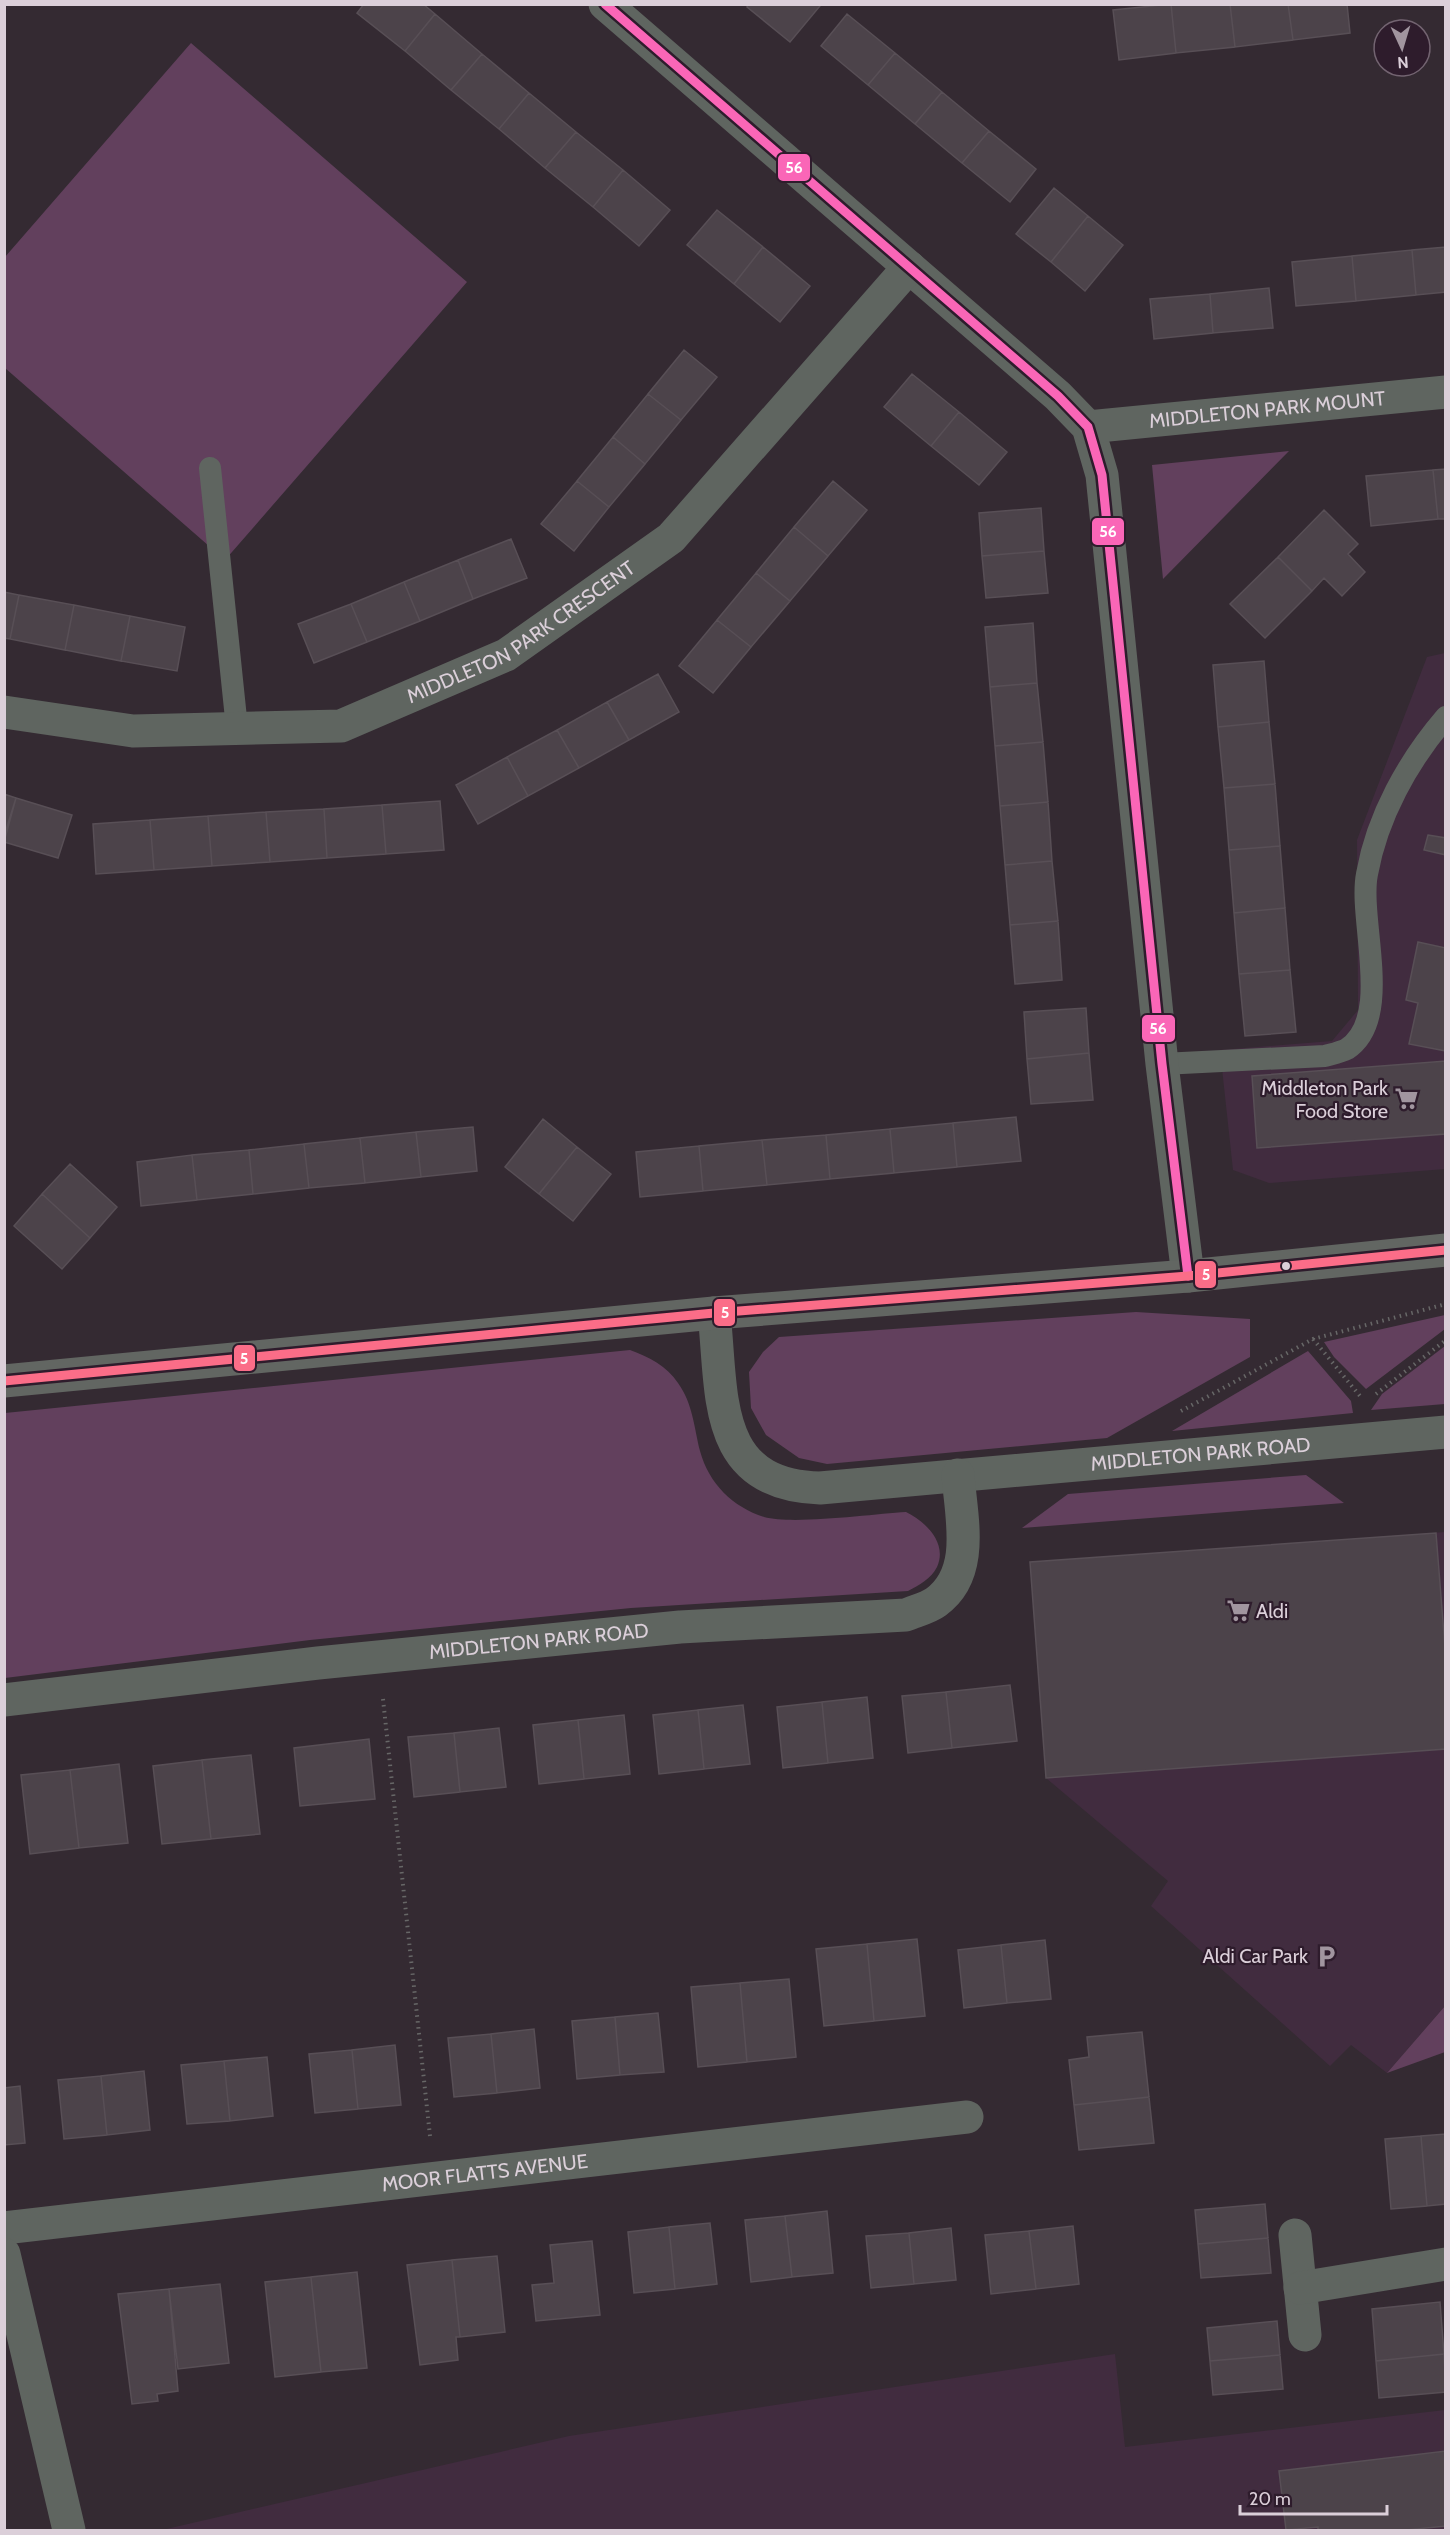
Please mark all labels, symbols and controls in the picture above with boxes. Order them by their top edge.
north arrow [1372,18,1432,78]
text: N [1397,53,1409,72]
line badge: 56 [777,153,811,182]
text: 56 [785,158,803,177]
street label: MIDDLETON PARK MOUNT [1148,386,1387,433]
line badge: 56 [1091,517,1125,546]
text: 56 [1099,522,1117,541]
street label: MIDDLETON PARK CRESCENT [403,555,640,708]
line badge: 56 [1141,1014,1176,1043]
text: 56 [1149,1019,1167,1038]
place label: Middleton Park Food Store [1261,1076,1388,1123]
supermarket icon: Middleton Park Food Store [1393,1086,1419,1112]
line badge: 5 [1194,1260,1217,1289]
unlabelled marker [1280,1260,1292,1272]
text: 5 [1202,1265,1210,1284]
line badge: 5 [713,1298,736,1327]
text: 5 [721,1303,729,1322]
line badge: 5 [233,1344,256,1372]
text: 5 [240,1349,248,1368]
street label: MIDDLETON PARK ROAD [1090,1432,1312,1476]
supermarket icon: Aldi [1225,1598,1251,1624]
place label: Aldi [1256,1599,1288,1623]
street label: MIDDLETON PARK ROAD [428,1618,650,1664]
parking icon: Aldi Car Park [1313,1943,1339,1969]
place label: Aldi Car Park [1203,1944,1308,1968]
street label: MOOR FLATTS AVENUE [381,2149,589,2196]
scale bar [1240,2478,1387,2516]
text: 20 m [1249,2488,1291,2510]

